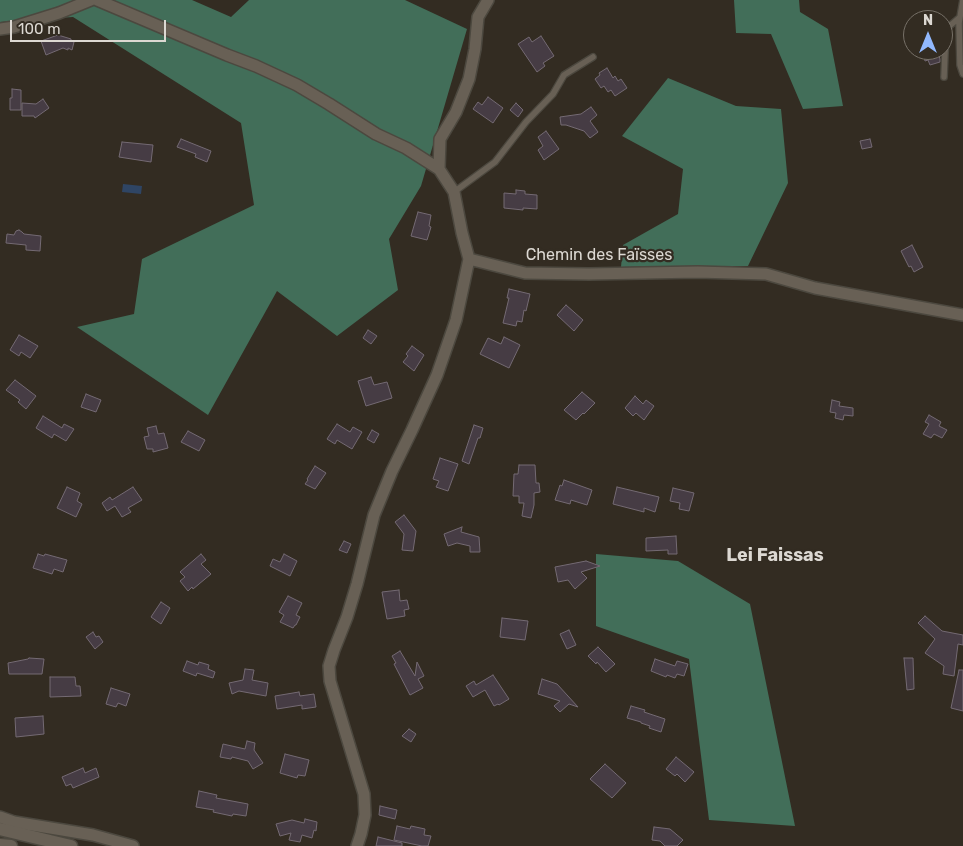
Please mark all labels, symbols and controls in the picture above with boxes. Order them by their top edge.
scale bar [12,10,169,42]
north arrow [903,10,953,60]
text: N [923,12,933,29]
text: 100 m [18,20,60,38]
street label: Chemin des Faïsses [526,245,672,265]
district label: Lei Faissas [726,545,824,567]

